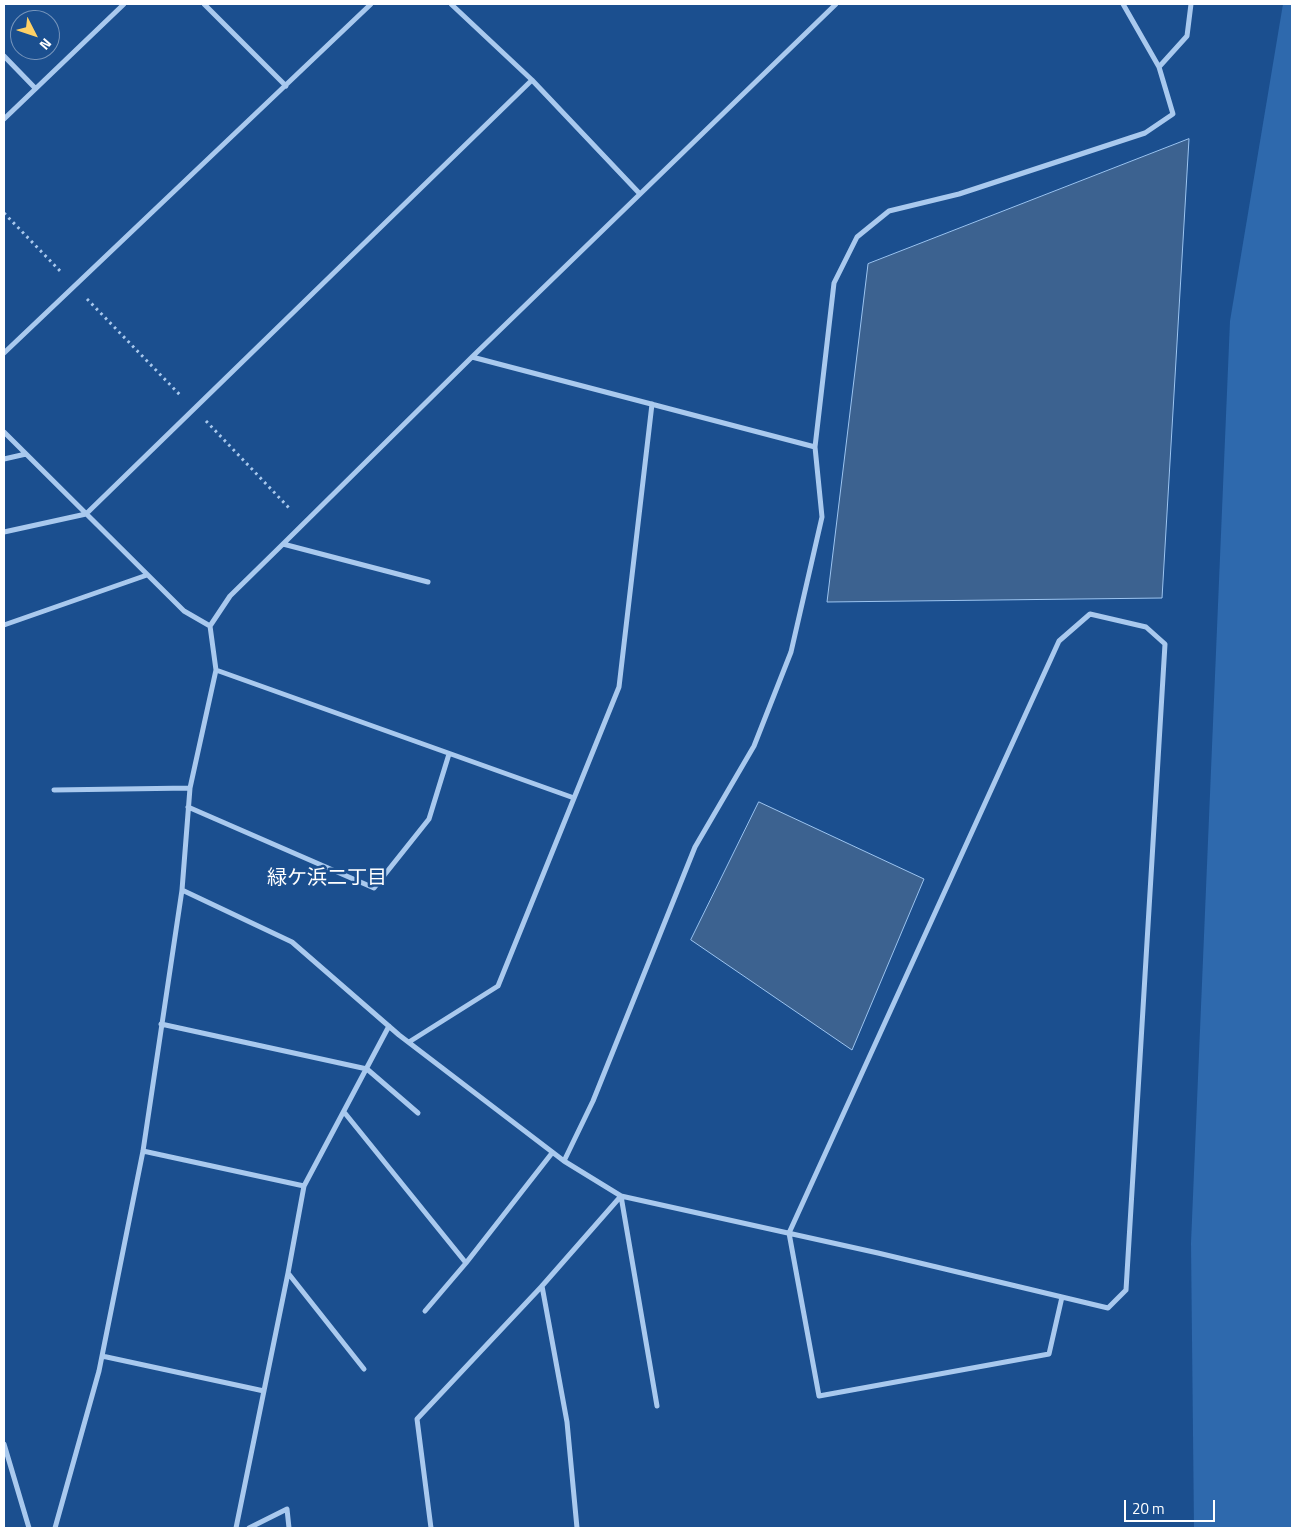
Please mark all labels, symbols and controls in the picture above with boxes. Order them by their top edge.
north arrow [10,10,60,60]
text: N [35,34,57,55]
district label: 緑ケ浜二丁目 [267,867,387,891]
scale bar [1126,1490,1217,1522]
text: 20 m [1132,1497,1165,1520]

